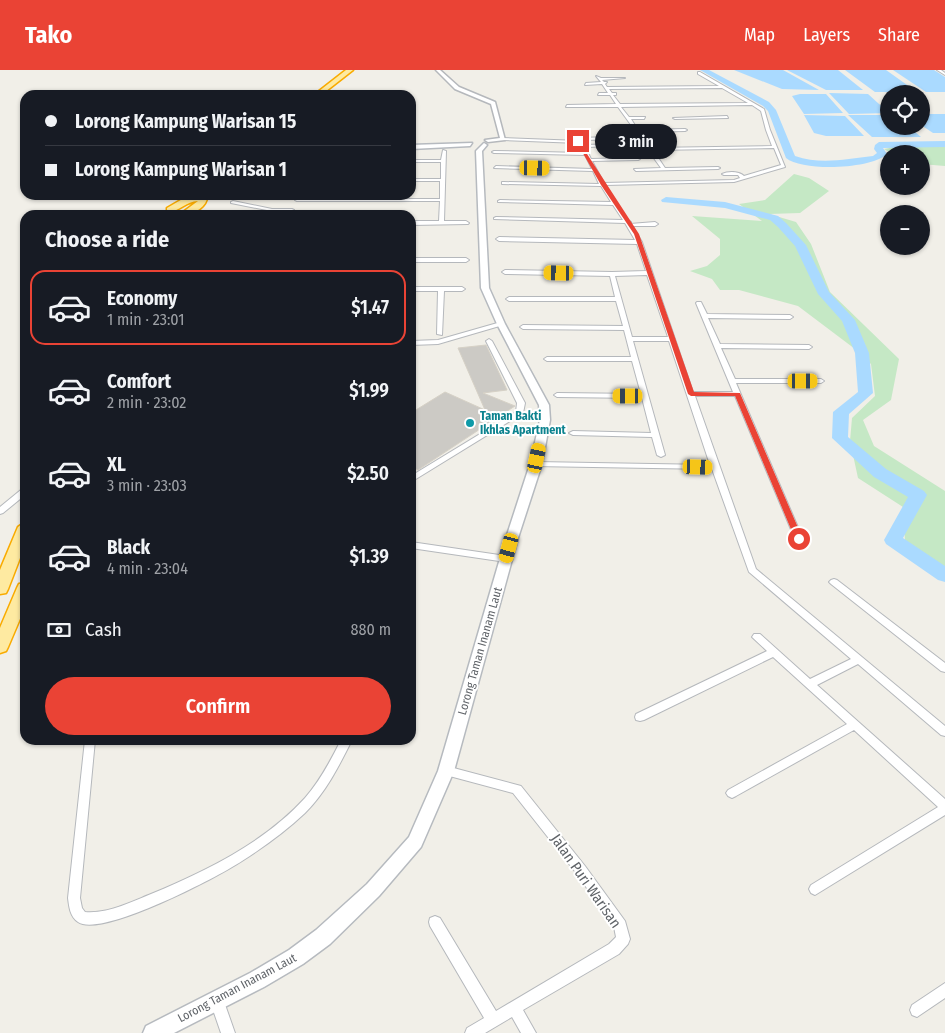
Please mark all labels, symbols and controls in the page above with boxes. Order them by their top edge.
text: Tako [25,21,72,49]
text: Map [744,24,775,46]
text: Layers [803,24,850,46]
text: Share [878,24,920,46]
map controls [880,85,930,255]
button: locate [880,85,930,135]
text: Lorong Kampung Warisan 15 [75,110,296,133]
callout: 3 min [596,124,678,158]
route end [567,130,589,152]
text: 3 min [618,132,654,151]
button: + [880,145,930,195]
text: Lorong Kampung Warisan 1 [75,158,287,181]
car [519,160,550,176]
button: − [880,205,930,255]
text: Choose a ride [45,226,169,253]
car [543,265,574,281]
icon: car [47,285,92,330]
text: Economy [107,287,177,310]
text: $1.47 [351,296,389,319]
text: 1 min · 23:01 [107,310,185,329]
icon: car [47,368,92,413]
text: Comfort [107,370,171,393]
car [788,374,818,389]
text: $1.99 [349,379,389,402]
car [613,389,643,404]
text: 2 min · 23:02 [107,393,186,412]
place label: Taman Bakti Ikhlas Apartment [480,409,567,437]
marker: Taman Bakti Ikhlas Apartment [464,417,476,429]
car [526,442,547,474]
icon: car [47,451,92,496]
text: XL [107,453,126,476]
car [682,459,713,475]
text: $2.50 [347,462,389,485]
text: 3 min · 23:03 [107,476,187,495]
route start [788,528,810,550]
car [497,532,520,564]
icon: car [47,534,92,579]
text: Black [107,536,150,559]
text: $1.39 [349,545,389,568]
text: 4 min · 23:04 [107,559,188,578]
street label: Lorong Taman Inanam Laut [455,585,505,717]
icon: cash [45,616,73,644]
text: Cash [85,618,122,641]
text: 880 m [351,620,391,639]
button: Confirm [45,677,391,735]
street label: Jalan Puri Warisan [547,831,625,931]
street label: Lorong Taman Inanam Laut [175,951,299,1025]

